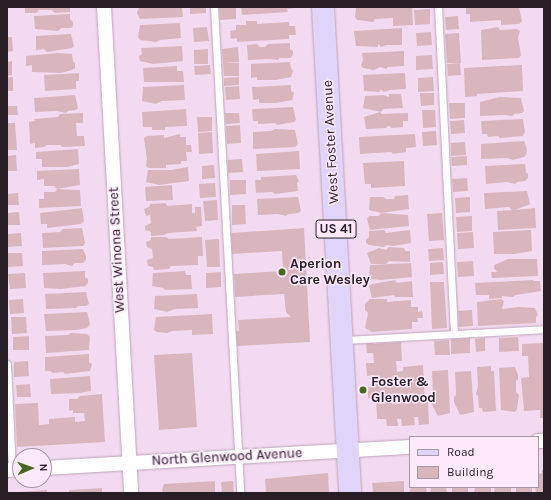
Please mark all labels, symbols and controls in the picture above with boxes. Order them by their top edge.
street label: West Foster Avenue [319,80,343,204]
street label: West Winona Street [105,187,129,313]
road number: US 41 [315,218,357,240]
place label: Aperion Care Wesley [290,256,370,288]
marker: Aperion Care Wesley [277,267,287,277]
place label: Foster & Glenwood [371,374,436,406]
marker: Foster & Glenwood [358,385,368,395]
legend [409,436,539,488]
street label: North Glenwood Avenue [151,445,303,469]
text: Road [447,445,475,459]
north arrow [12,448,52,488]
text: N [37,463,50,472]
text: Building [447,465,493,479]

